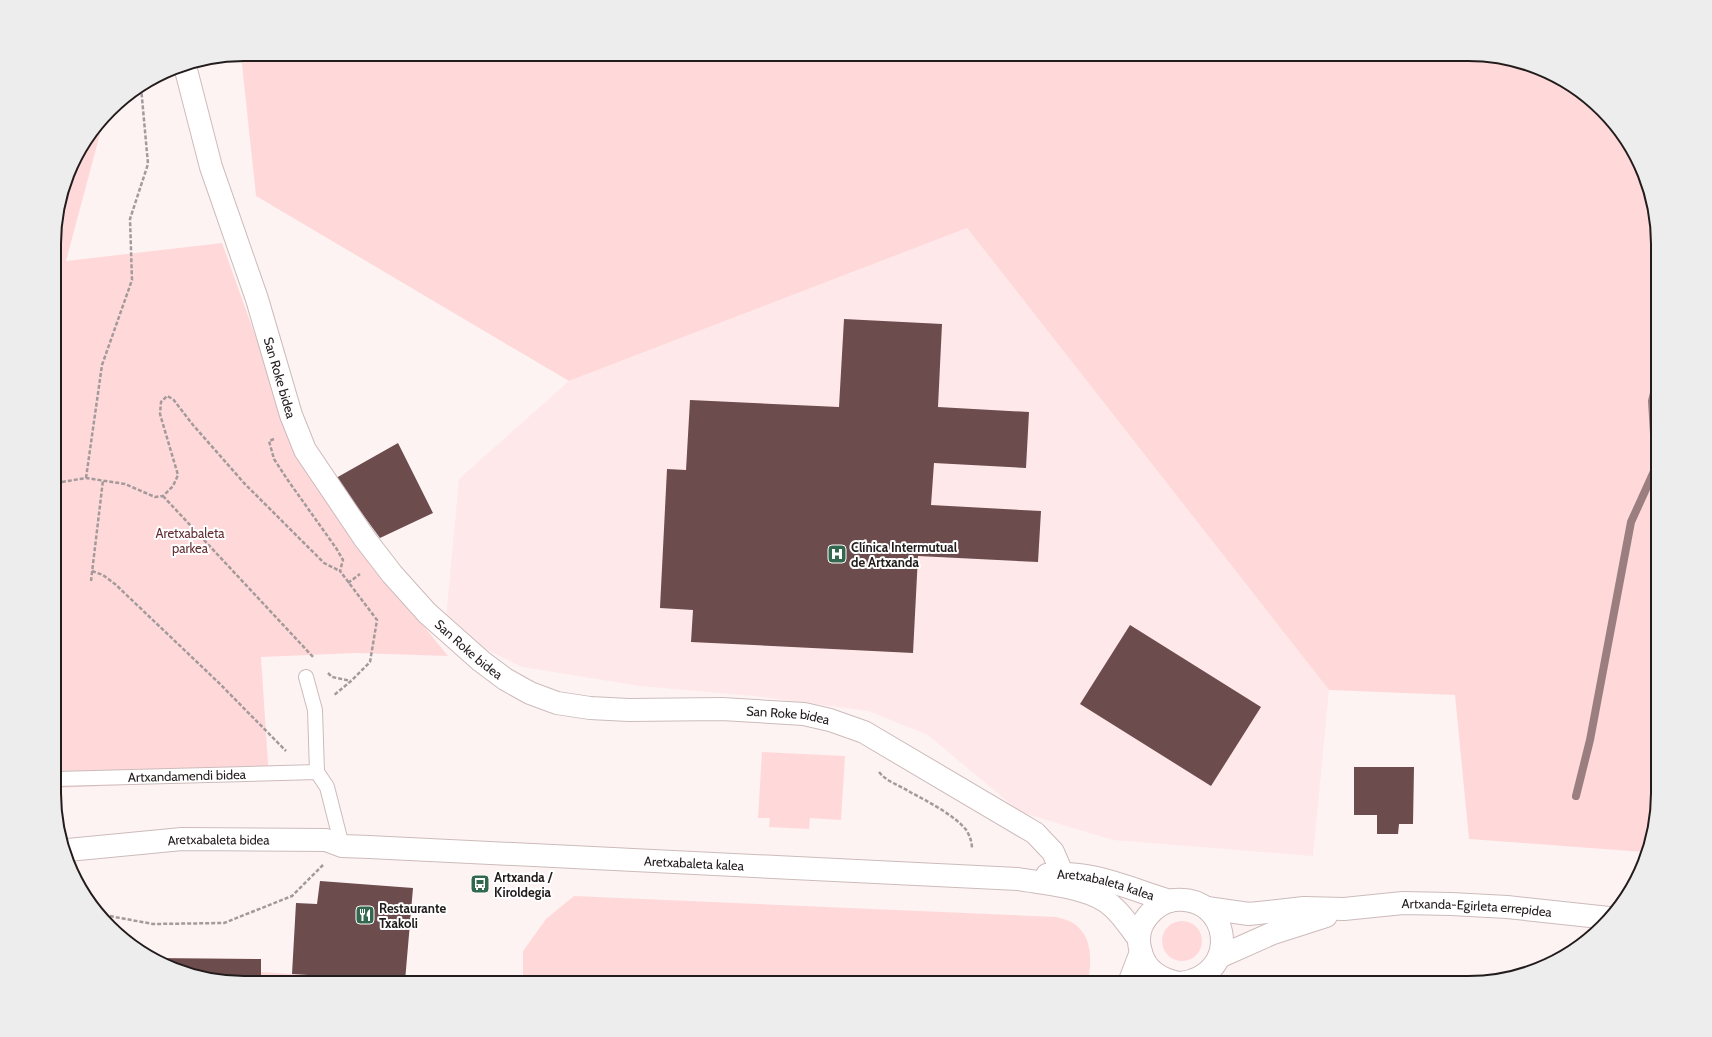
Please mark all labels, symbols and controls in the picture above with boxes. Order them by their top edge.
street label: San Roke bidea [261,335,300,421]
park label: Aretxabaleta parkea [155,525,225,556]
place label: Clínica Intermutual de Artxanda [851,539,958,570]
hospital icon: Clínica Intermutual de Artxanda [826,543,848,565]
street label: San Roke bidea [432,616,507,683]
street label: San Roke bidea [746,702,832,728]
street label: Artxandamendi bidea [128,766,247,785]
street label: Aretxabaleta bidea [167,831,270,848]
street label: Aretxabaleta kalea [644,853,745,874]
street label: Aretxabaleta kalea [1057,866,1157,904]
place label: Artxanda / Kiroldegia [494,869,553,900]
bus stop icon: Artxanda / Kiroldegia [469,873,491,895]
street label: Artxanda-Egirleta errepidea [1401,895,1553,920]
place label: Restaurante Txakoli [379,900,446,931]
restaurant icon: Restaurante Txakoli [354,904,376,926]

